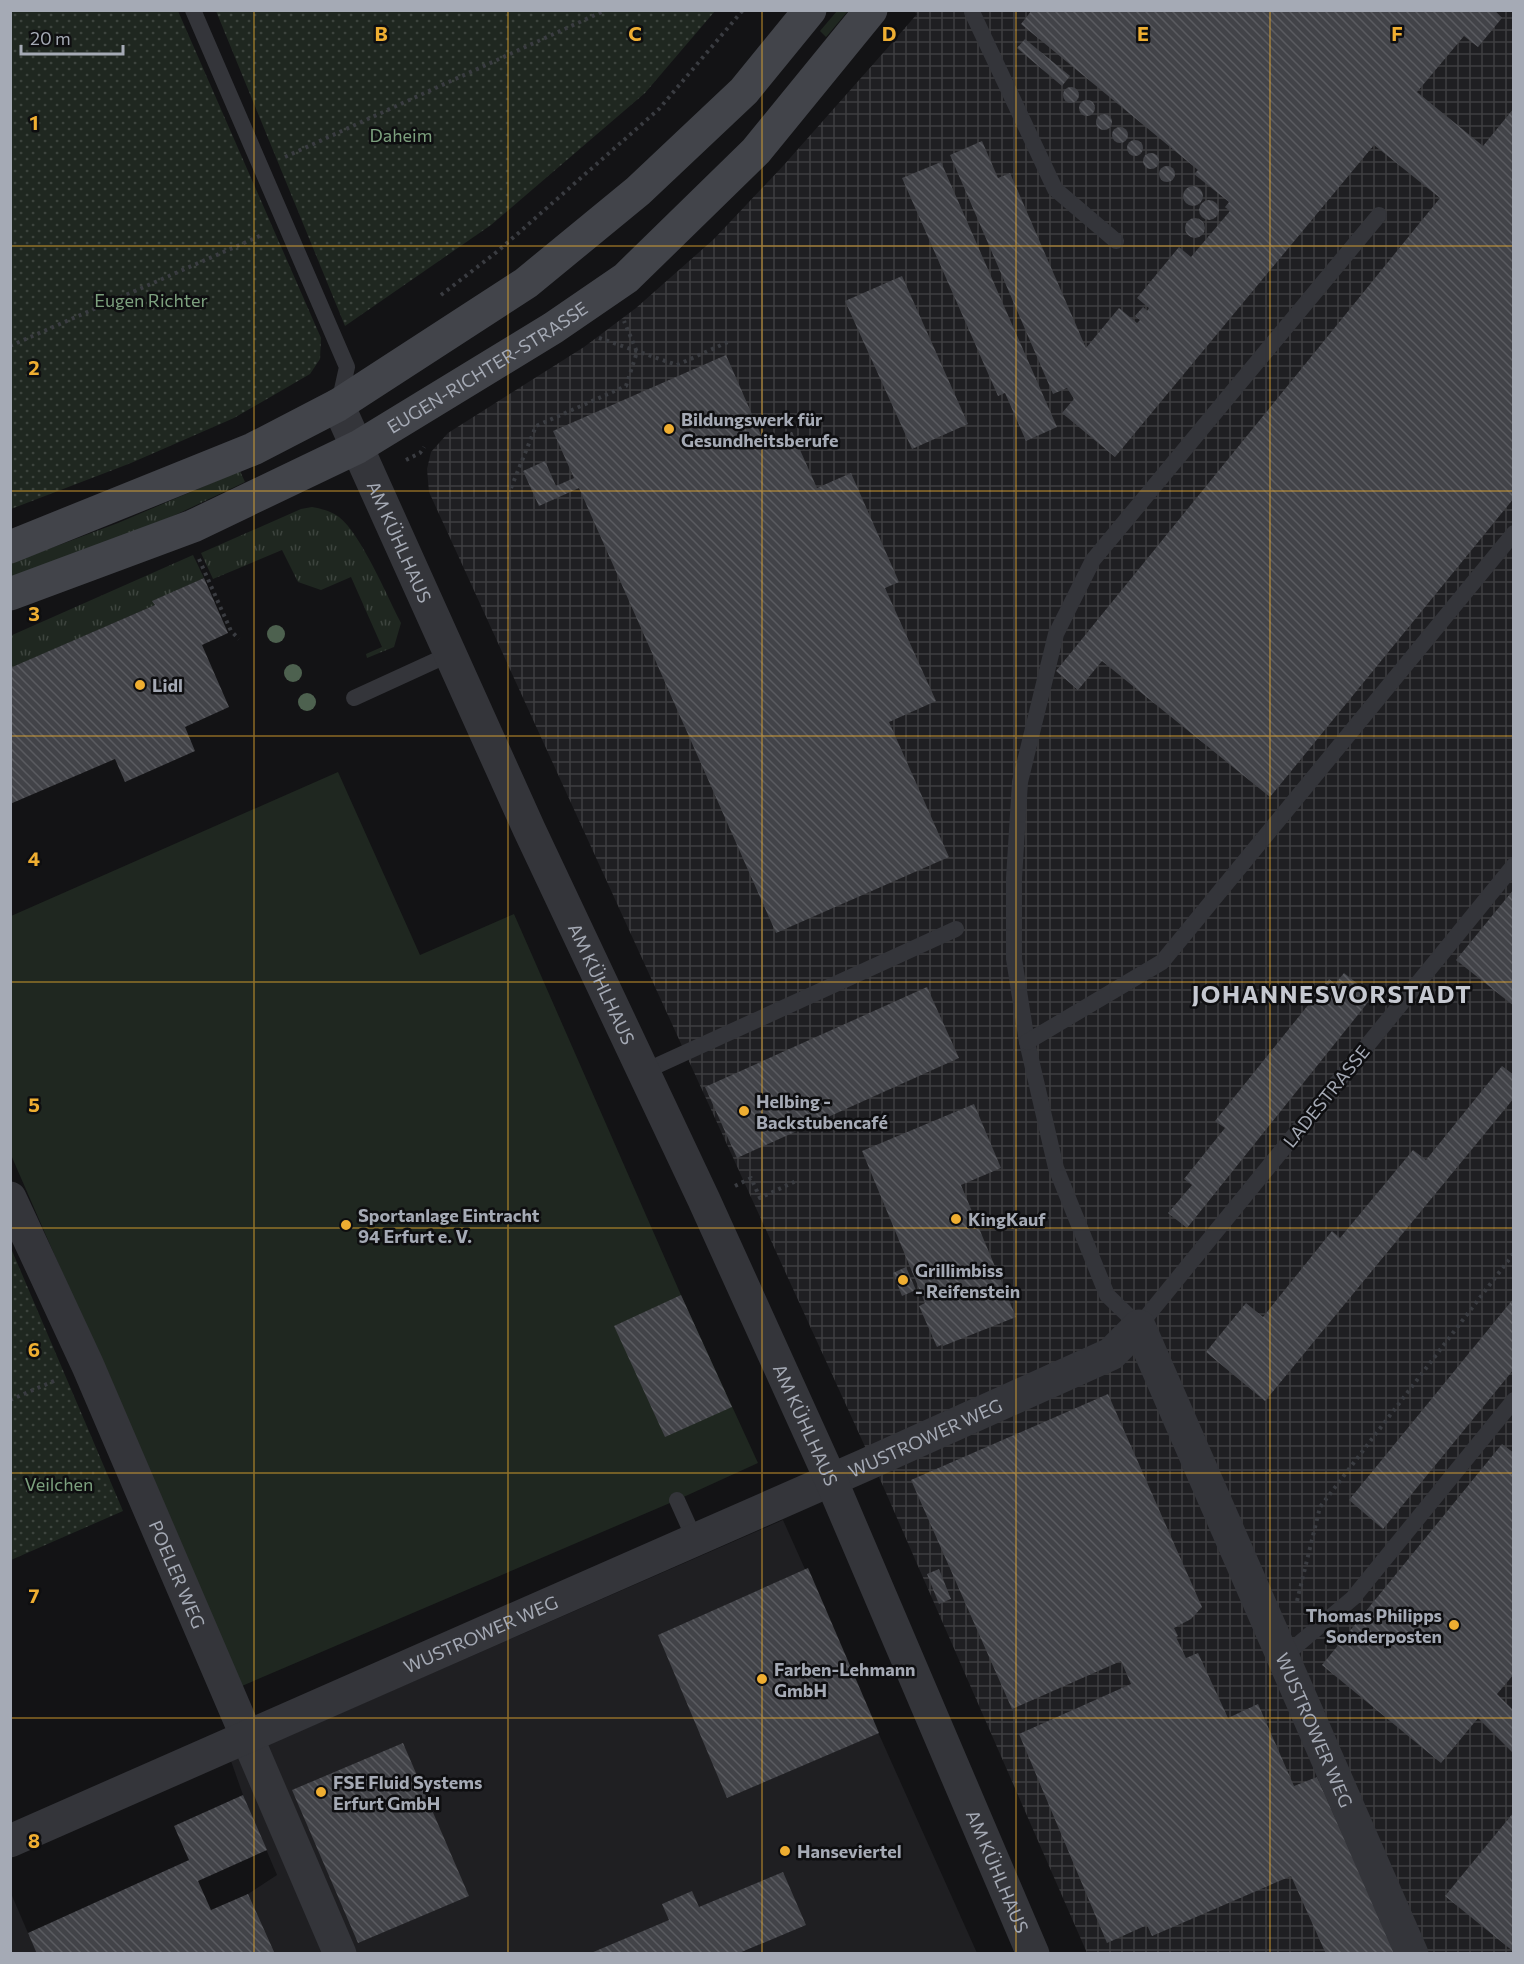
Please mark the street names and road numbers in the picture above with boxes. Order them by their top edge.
street label: EUGEN-RICHTER-STRASSE [383,297,592,438]
street label: AM KÜHLHAUS [363,477,437,606]
street label: AM KÜHLHAUS [564,920,640,1048]
street label: LADESTRASSE [1278,1041,1374,1151]
street label: AM KÜHLHAUS [769,1360,843,1489]
street label: WUSTROWER WEG [845,1394,1005,1482]
street label: POELER WEG [144,1517,210,1632]
street label: WUSTROWER WEG [400,1591,561,1678]
street label: WUSTROWER WEG [1271,1649,1358,1811]
street label: AM KÜHLHAUS [962,1807,1034,1936]

